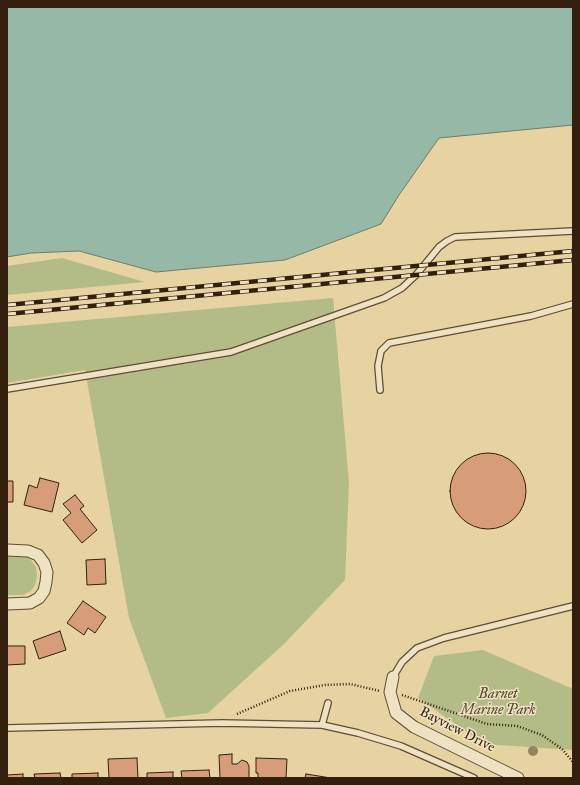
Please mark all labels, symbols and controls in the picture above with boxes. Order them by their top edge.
park label: Barnet Marine Park [461,687,535,720]
street label: Bayview Drive [416,704,498,756]

